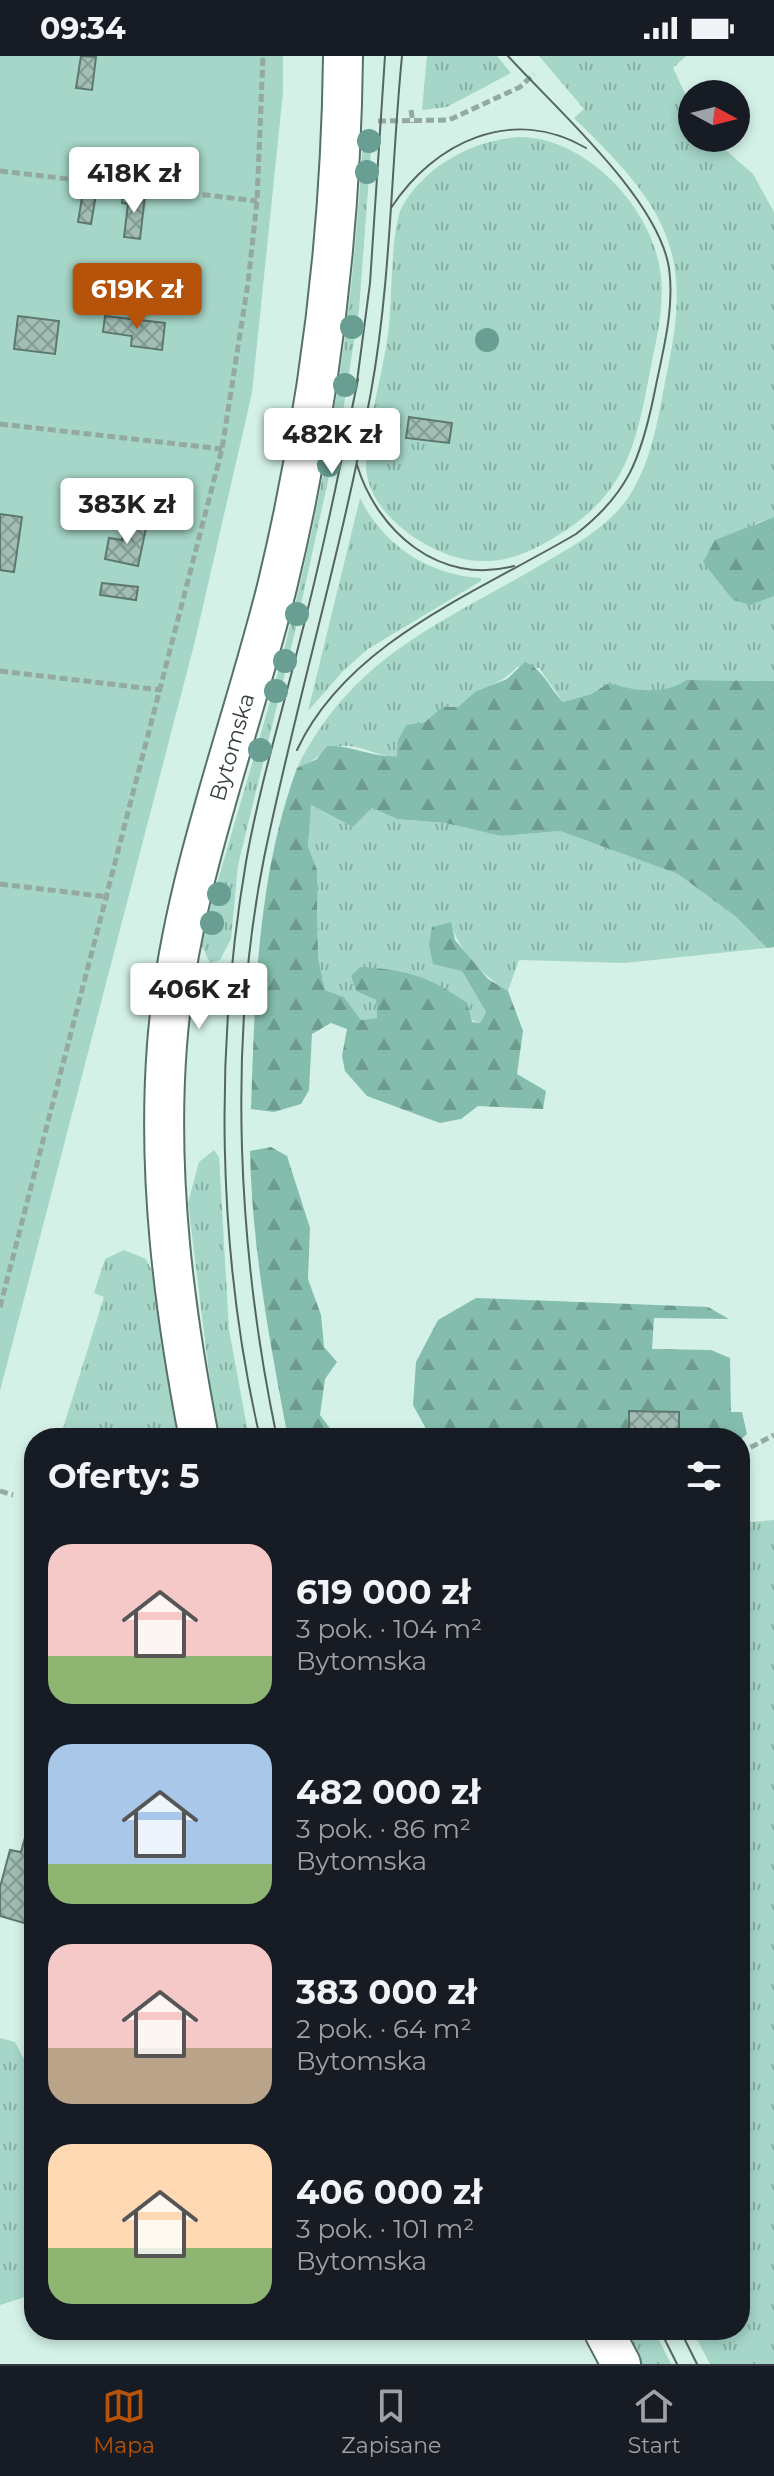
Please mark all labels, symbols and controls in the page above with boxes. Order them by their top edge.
text: 09:34 [40,10,126,47]
north arrow [678,80,750,152]
map controls [678,80,750,152]
pin: 418K zł [60,147,208,215]
text: 418K zł [87,157,181,189]
pin: 619K zł [63,263,211,331]
text: 619K zł [91,273,183,305]
pin: 482K zł [258,408,406,476]
text: 482K zł [282,418,382,450]
pin: 383K zł [53,478,201,546]
text: 383K zł [78,488,176,520]
street label: Bytomska [204,690,260,804]
pin: 406K zł [125,963,273,1031]
text: 406K zł [148,973,250,1005]
icon: filters [682,1454,726,1498]
text: Oferty: 5 [48,1455,199,1497]
text: 619 000 zł [296,1571,471,1613]
icon: home [112,1576,208,1672]
text: 3 pok. · 104 m² [296,1613,482,1645]
text: Bytomska [296,1645,427,1677]
text: 482 000 zł [296,1771,480,1813]
icon: home [112,1776,208,1872]
text: 3 pok. · 86 m² [296,1813,471,1845]
text: Bytomska [296,1845,427,1877]
text: 383 000 zł [296,1971,477,2013]
icon: home [112,1976,208,2072]
text: 2 pok. · 64 m² [296,2013,472,2045]
text: Bytomska [296,2045,427,2077]
text: 406 000 zł [296,2171,482,2213]
icon: home [112,2176,208,2272]
text: 3 pok. · 101 m² [296,2213,474,2245]
text: Bytomska [296,2245,427,2277]
tab: Mapa [93,2384,155,2459]
tab: Zapisane [341,2384,441,2459]
tab: Start [628,2384,681,2459]

